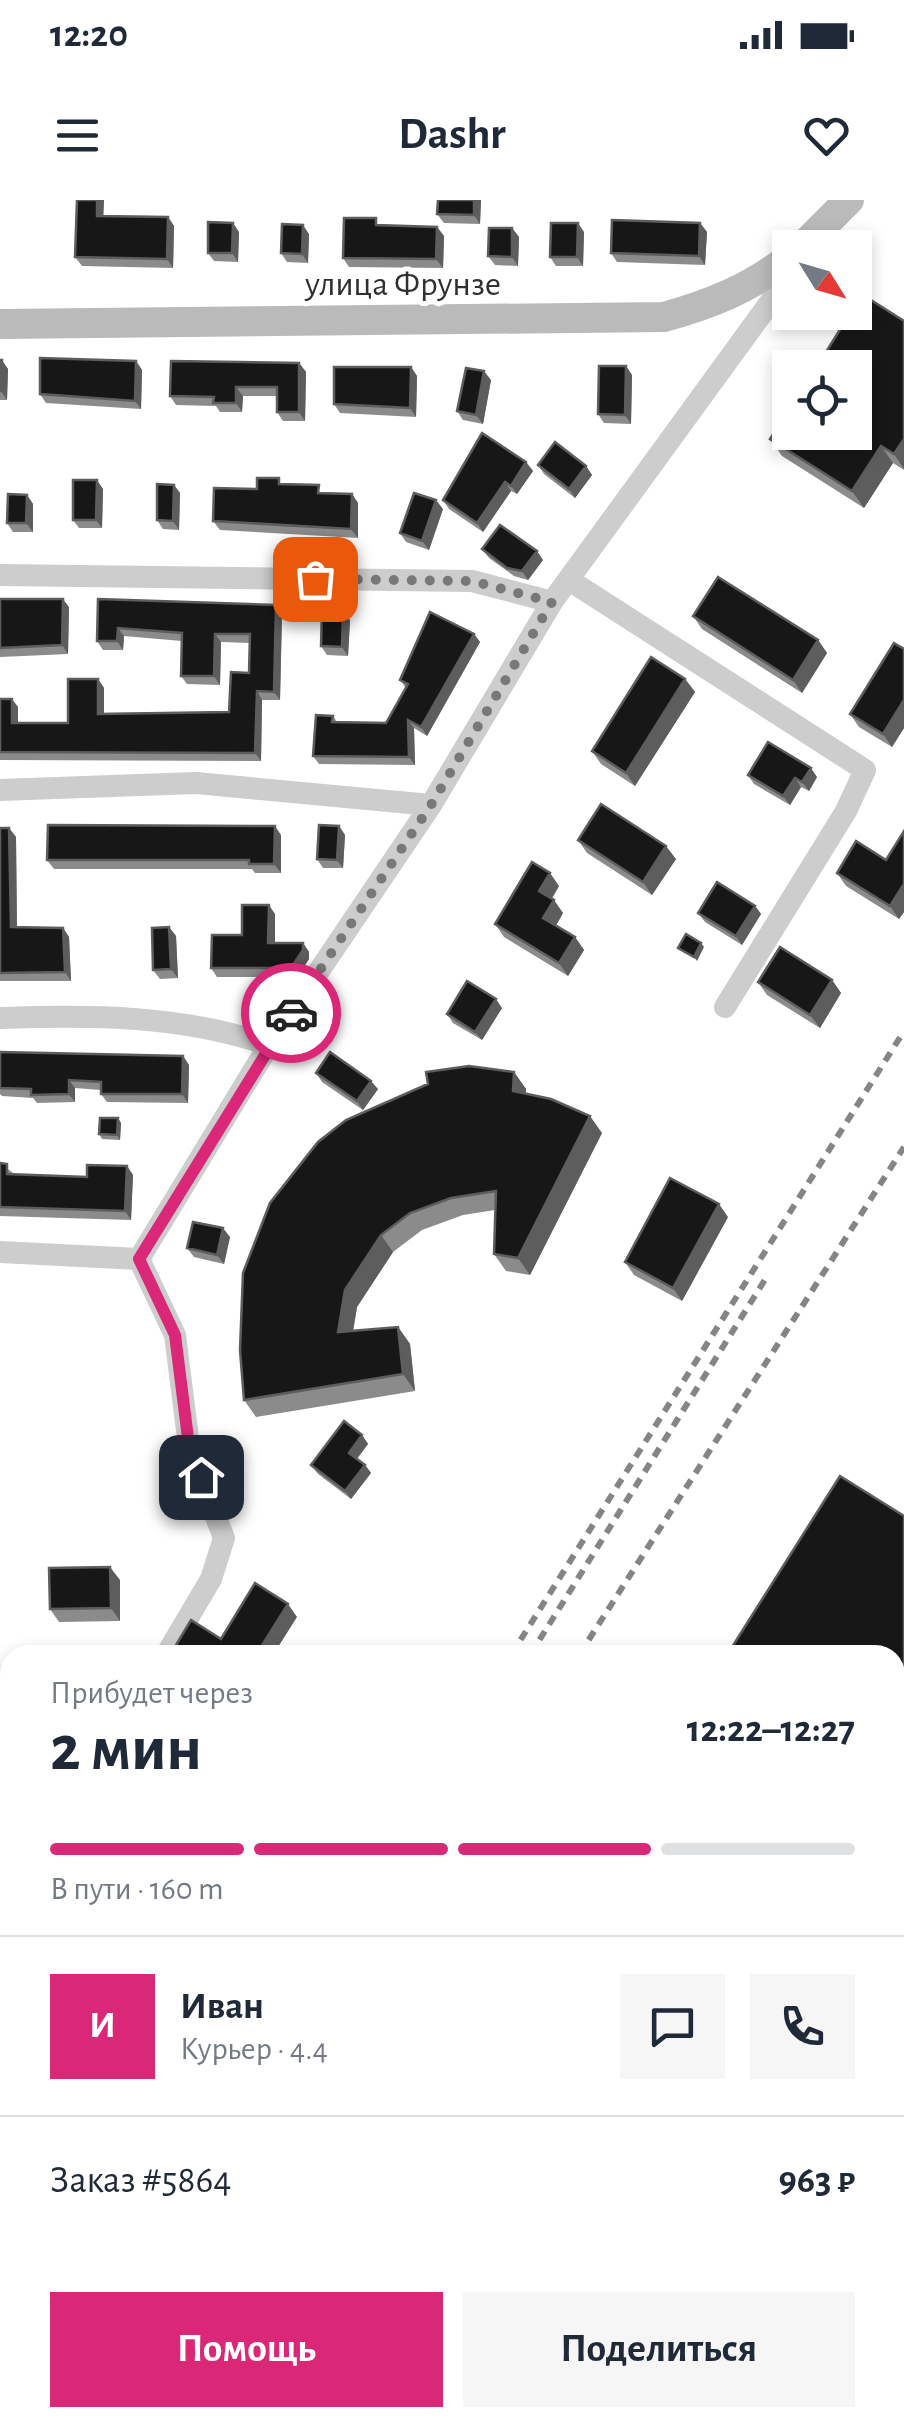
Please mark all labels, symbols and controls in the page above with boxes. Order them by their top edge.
text: 12:20 [50,16,128,54]
icon: menu [50,108,105,163]
icon: heart [799,108,854,163]
text: Dashr [398,112,506,157]
north arrow [772,230,872,330]
map controls [772,230,872,450]
street label: улица Фрунзе [304,267,501,302]
button: locate [772,350,872,450]
pin [273,537,358,622]
icon: bag [288,552,343,607]
courier [241,963,341,1063]
icon: car [264,986,319,1041]
pin [159,1435,244,1520]
icon: home [174,1450,229,1505]
text: Прибудет через [50,1677,253,1709]
text: 12:22–12:27 [687,1711,855,1749]
text: 2 мин [50,1717,202,1782]
text: В пути · 160 m [50,1873,224,1905]
button: chat [620,1974,725,2079]
button: phone [750,1974,855,2079]
text: Иван [180,1988,264,2026]
text: И [89,2007,116,2045]
text: Курьер · 4.4 [180,2033,328,2065]
text: Заказ #5864 [50,2162,232,2200]
text: 963 ₽ [778,2162,855,2200]
button: Помощь [50,2292,443,2407]
button: Поделиться [463,2292,855,2407]

